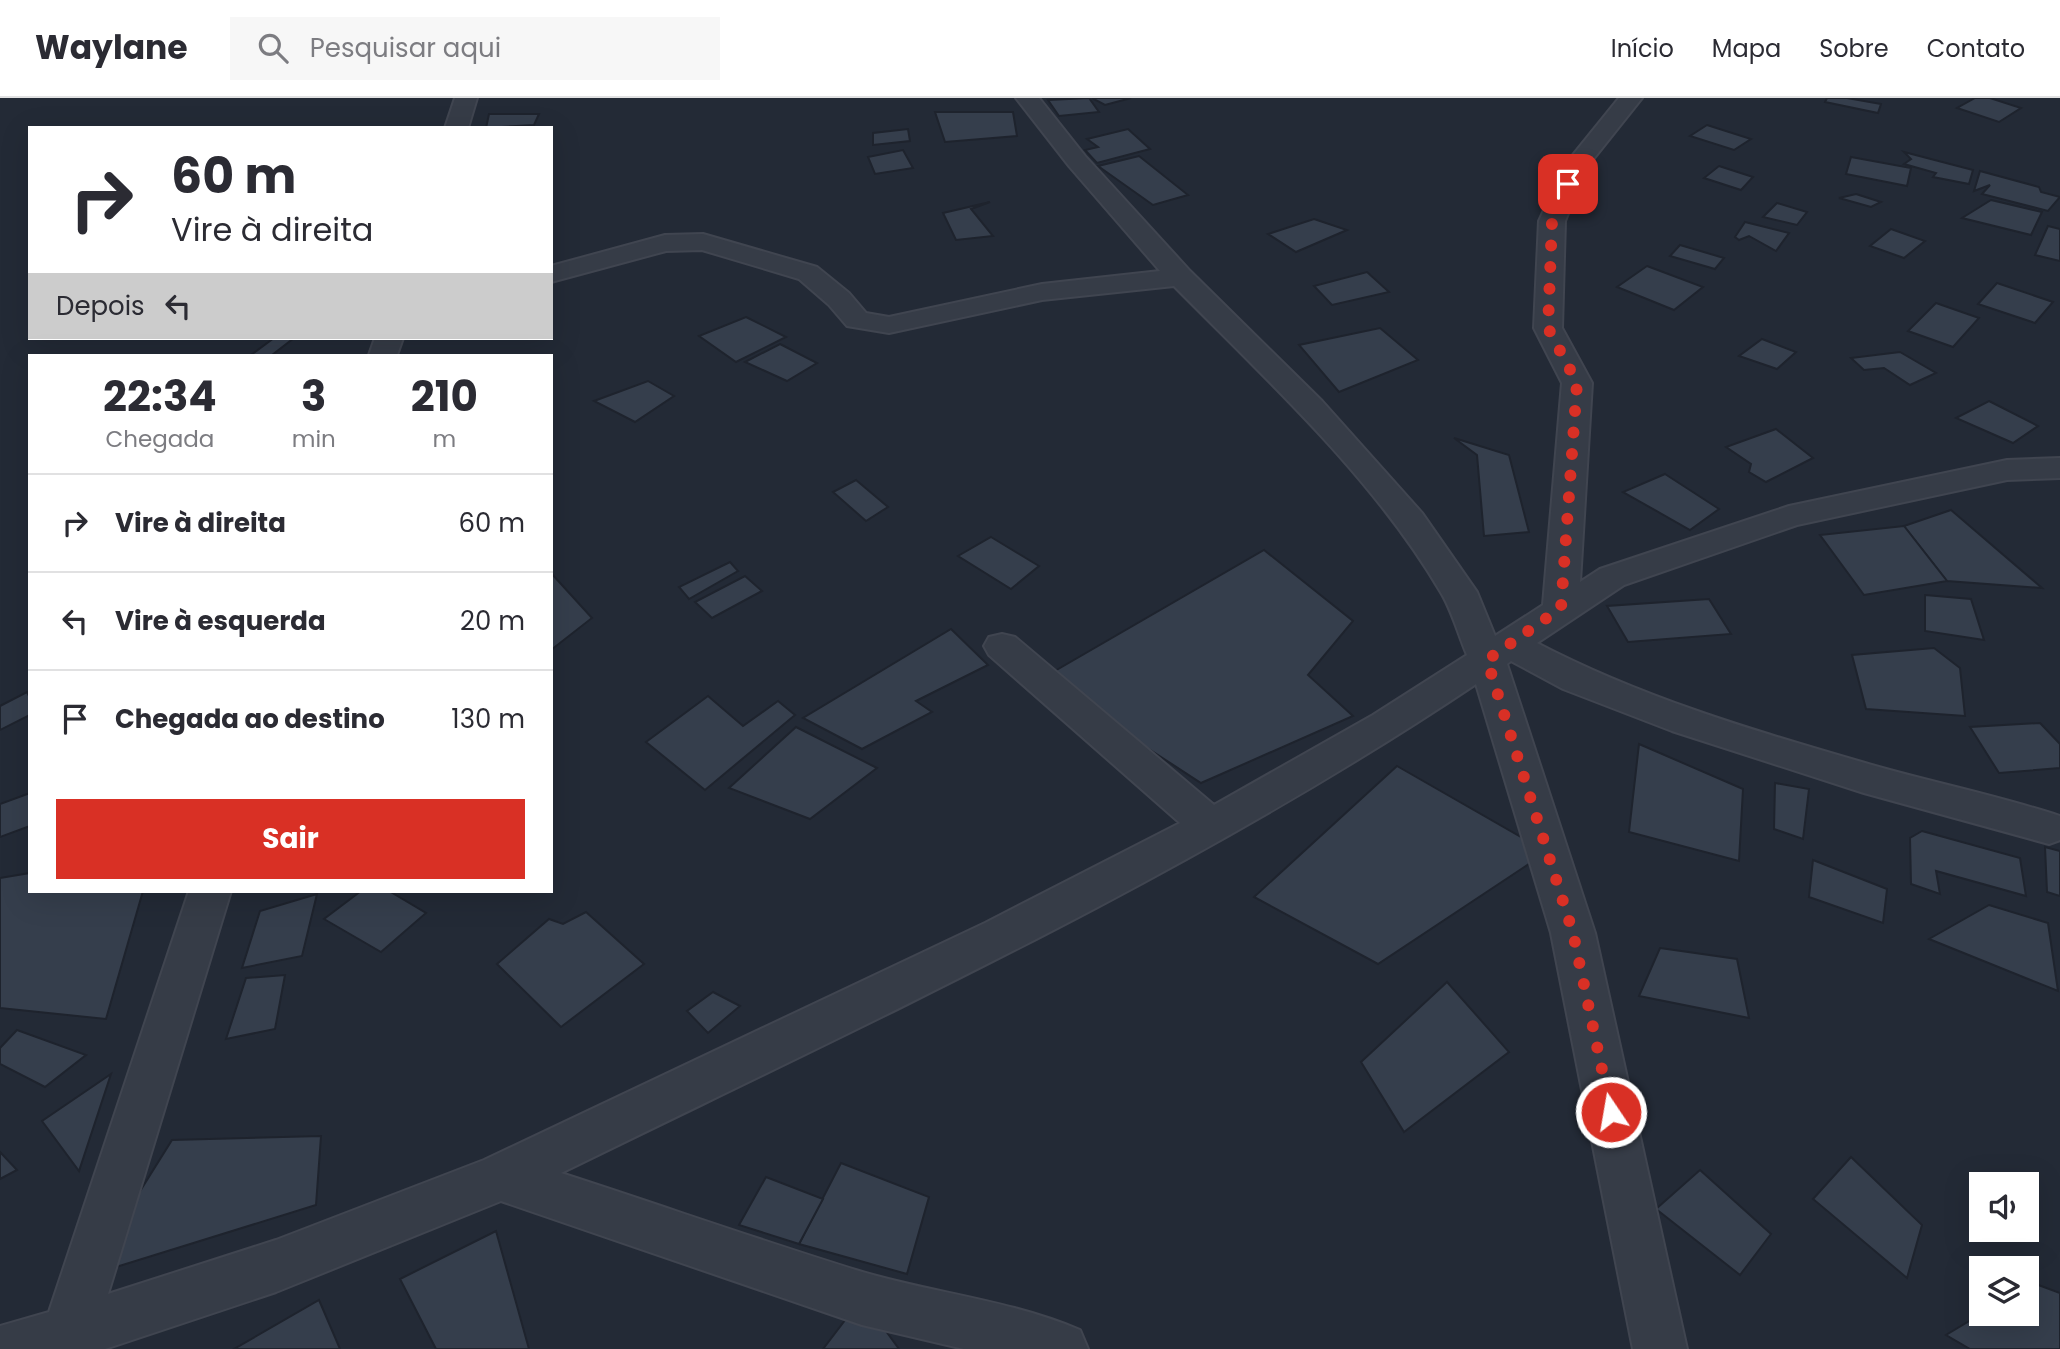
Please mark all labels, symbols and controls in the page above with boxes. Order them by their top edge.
search box [230,17,720,80]
text: Waylane [35,24,188,71]
icon: search [254,29,292,67]
text: Pesquisar aqui [310,30,501,66]
text: Início [1611,32,1674,65]
text: Mapa [1712,32,1781,65]
text: Sobre [1819,32,1889,65]
text: Contato [1927,32,2025,65]
text: 60 m [171,142,296,210]
icon: right [56,154,147,245]
pin [1538,154,1598,214]
icon: arrive [1549,165,1587,203]
text: Vire à direita [171,207,373,252]
icon: left [159,287,197,325]
text: Depois [56,288,145,324]
text: 22:34 [103,367,217,426]
text: 3 [301,367,327,426]
text: 210 [411,367,478,426]
text: Chegada [105,423,214,455]
text: min [292,423,336,455]
text: m [433,423,456,455]
icon: right [56,504,94,542]
text: Vire à direita [115,505,286,541]
text: 60 m [458,505,525,541]
icon: left [56,602,94,640]
text: Vire à esquerda [115,603,326,639]
text: 20 m [460,603,525,639]
icon: arrive [56,700,94,738]
text: Chegada ao destino [115,701,385,737]
text: 130 m [451,701,525,737]
button: Sair [56,799,525,879]
position arrow [1574,1075,1648,1149]
map controls [1969,1172,2039,1326]
button: sound [1969,1172,2039,1242]
button: layers [1969,1256,2039,1326]

